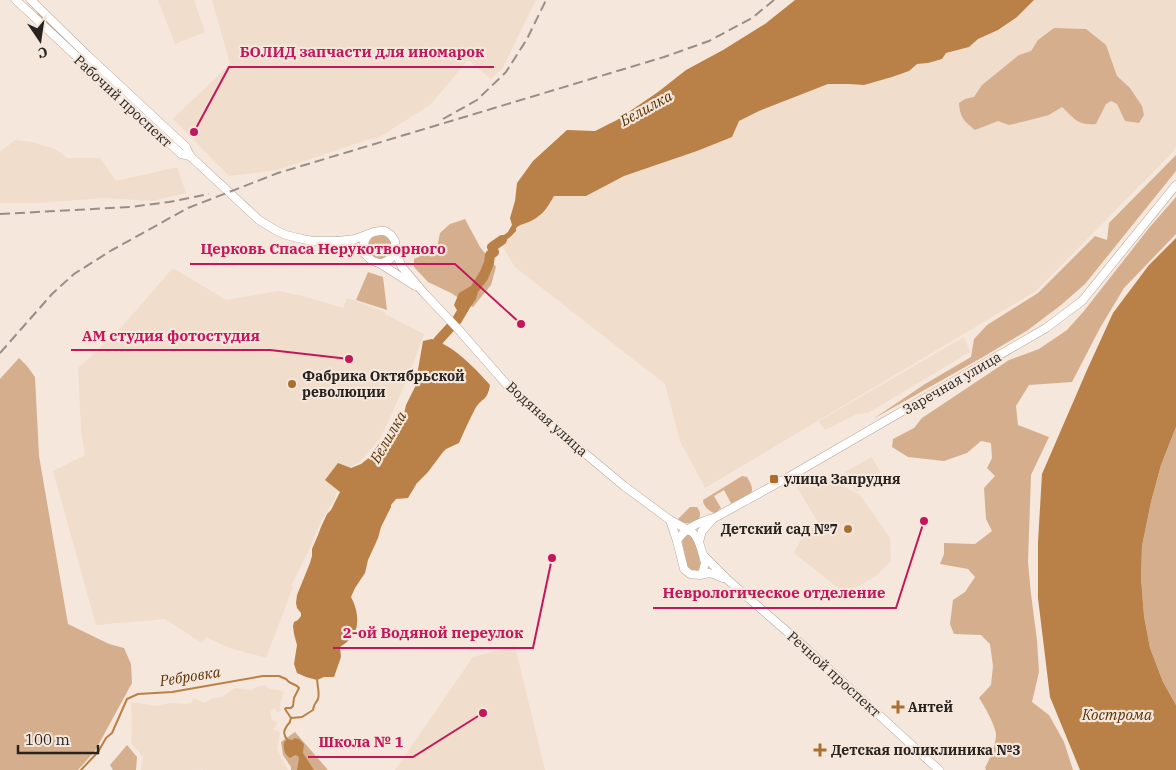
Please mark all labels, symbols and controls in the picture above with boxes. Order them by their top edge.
north arrow [15,15,65,65]
callout: БОЛИД запчасти для иномарок [229,37,494,67]
text: БОЛИД запчасти для иномарок [240,42,484,61]
text: С [36,43,49,62]
street label: Рабочий проспект [70,51,176,151]
water label: Белилка [616,86,676,131]
callout: Церковь Спаса Нерукотворного [190,234,455,264]
text: Церковь Спаса Нерукотворного [200,239,446,258]
callout: АМ студия фотостудия [71,320,270,350]
text: АМ студия фотостудия [82,326,260,345]
street label: Заречная улица [900,347,1005,418]
place label: Фабрика Октябрьской революции [302,367,465,401]
marker: Фабрика Октябрьской революции [286,378,298,390]
street label: Водяная улица [503,378,592,461]
water label: Белилка [365,407,411,467]
place label: улица Запрудня [783,470,901,488]
marker: улица Запрудня [768,473,780,485]
place label: Детский сад №7 [721,520,838,538]
marker: Детский сад №7 [842,523,854,535]
callout: Неврологическое отделение [653,578,896,608]
text: Неврологическое отделение [663,583,885,602]
callout: 2-ой Водяной переулок [333,618,533,648]
text: 2-ой Водяной переулок [343,623,523,642]
street label: Речной проспект [783,627,885,721]
water label: Ребровка [157,662,223,690]
place label: Антей [908,698,953,716]
marker: Антей [892,701,904,713]
water label: Кострома [1081,705,1153,724]
scale bar [18,722,98,754]
callout: Школа № 1 [308,727,413,757]
text: 100 m [25,730,70,749]
text: Школа № 1 [319,732,403,751]
place label: Детская поликлиника №3 [831,741,1021,759]
marker: Детская поликлиника №3 [813,743,827,757]

